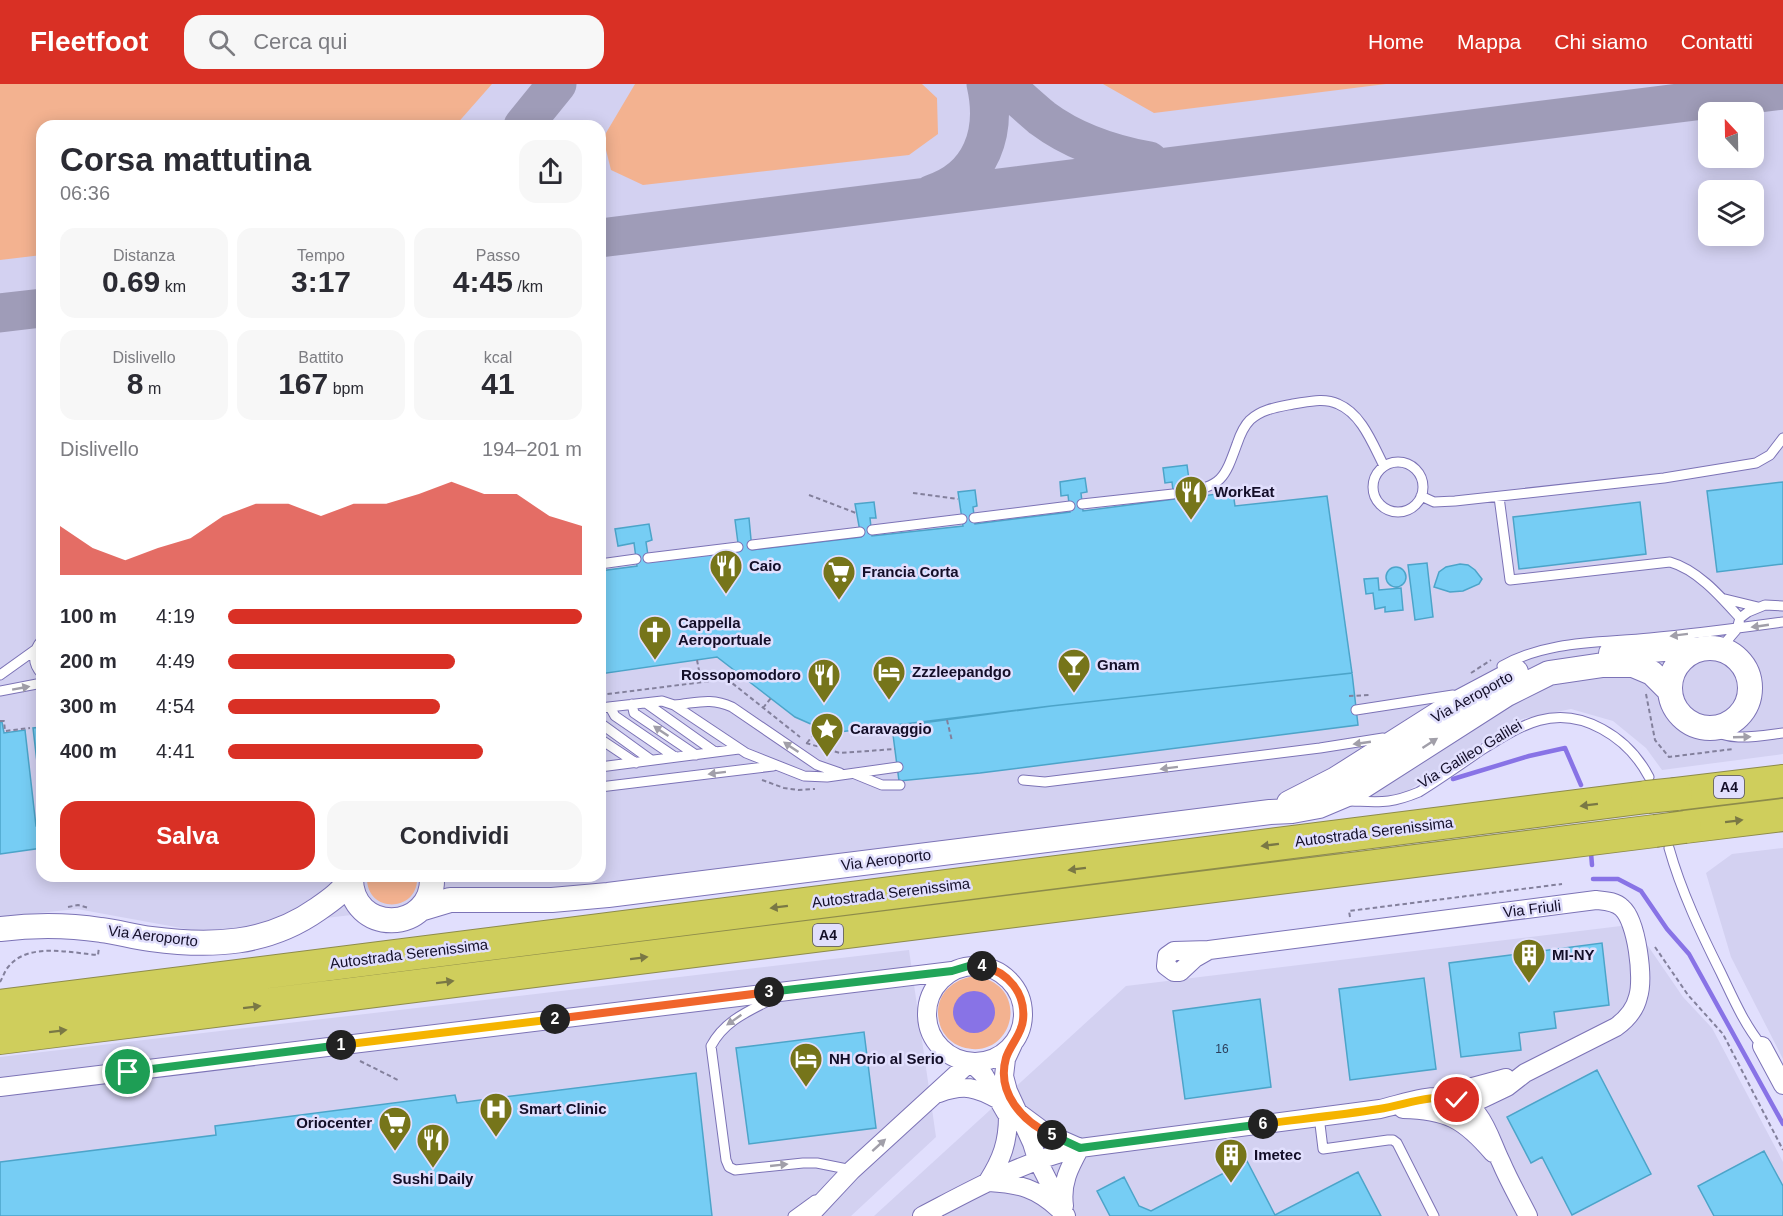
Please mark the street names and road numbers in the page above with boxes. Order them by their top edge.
street label: Via Aeroporto [1428,667,1516,726]
street label: Via Galileo Galilei [1415,716,1525,791]
road number: A4 [1714,776,1744,798]
street label: Autostrada Serenissima [1294,813,1455,850]
street label: Via Aeroporto [840,846,932,873]
street label: Autostrada Serenissima [811,874,972,911]
street label: Via Friuli [1502,897,1562,920]
street label: Via Aeroporto [107,922,199,949]
road number: A4 [813,924,843,946]
street label: Autostrada Serenissima [329,935,490,972]

